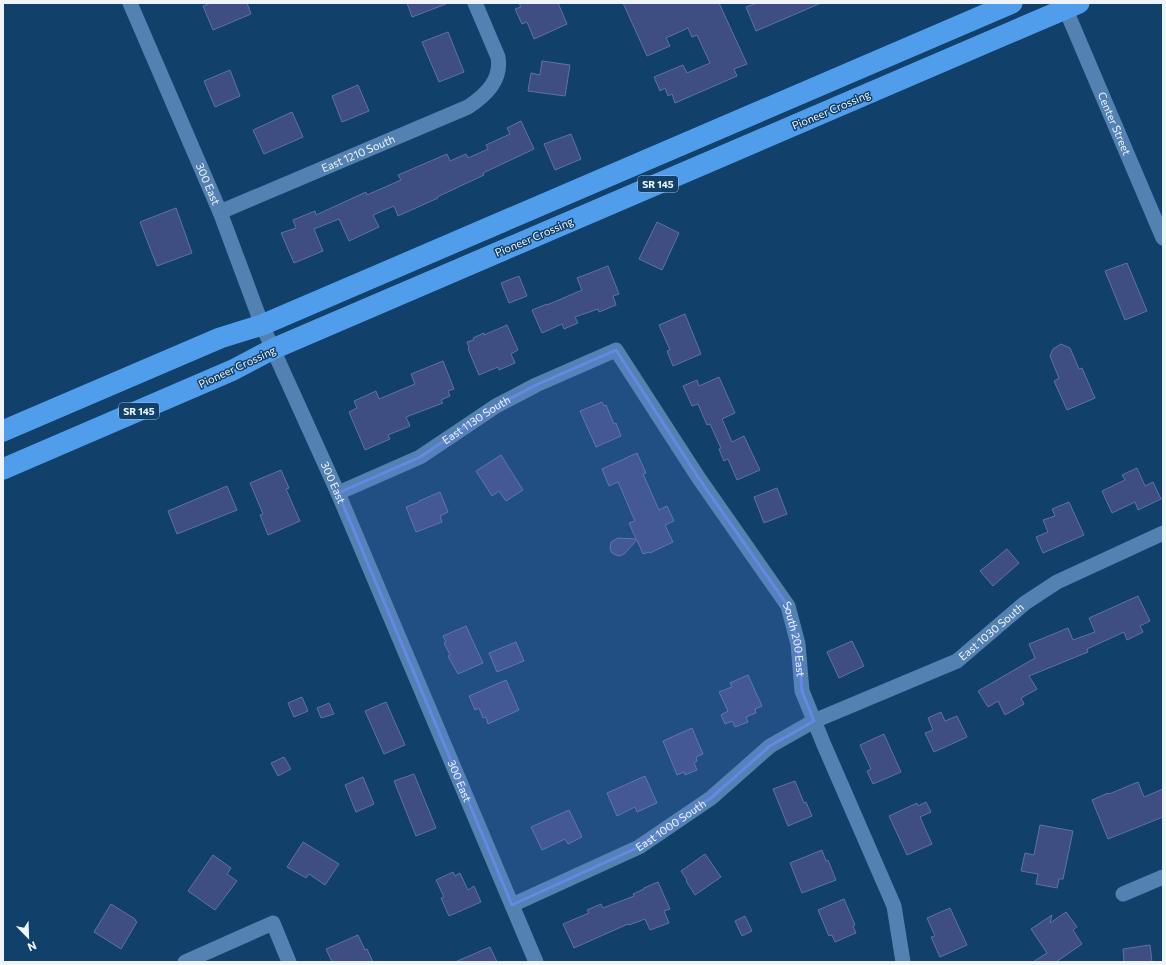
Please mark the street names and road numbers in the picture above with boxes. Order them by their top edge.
street label: Pioneer Crossing [790,87,872,132]
street label: Center Street [1096,90,1134,157]
street label: East 1210 South [319,132,397,174]
street label: 300 East [194,161,223,207]
road number: SR 145 [638,176,678,192]
street label: Pioneer Crossing [493,214,575,259]
street label: Pioneer Crossing [196,343,278,390]
street label: East 1130 South [439,393,512,446]
road number: SR 145 [119,403,159,419]
street label: 300 East [319,459,349,506]
street label: South 200 East [781,598,808,678]
street label: East 1030 South [956,600,1026,663]
street label: 300 East [445,758,475,804]
street label: East 1000 South [633,796,708,854]

